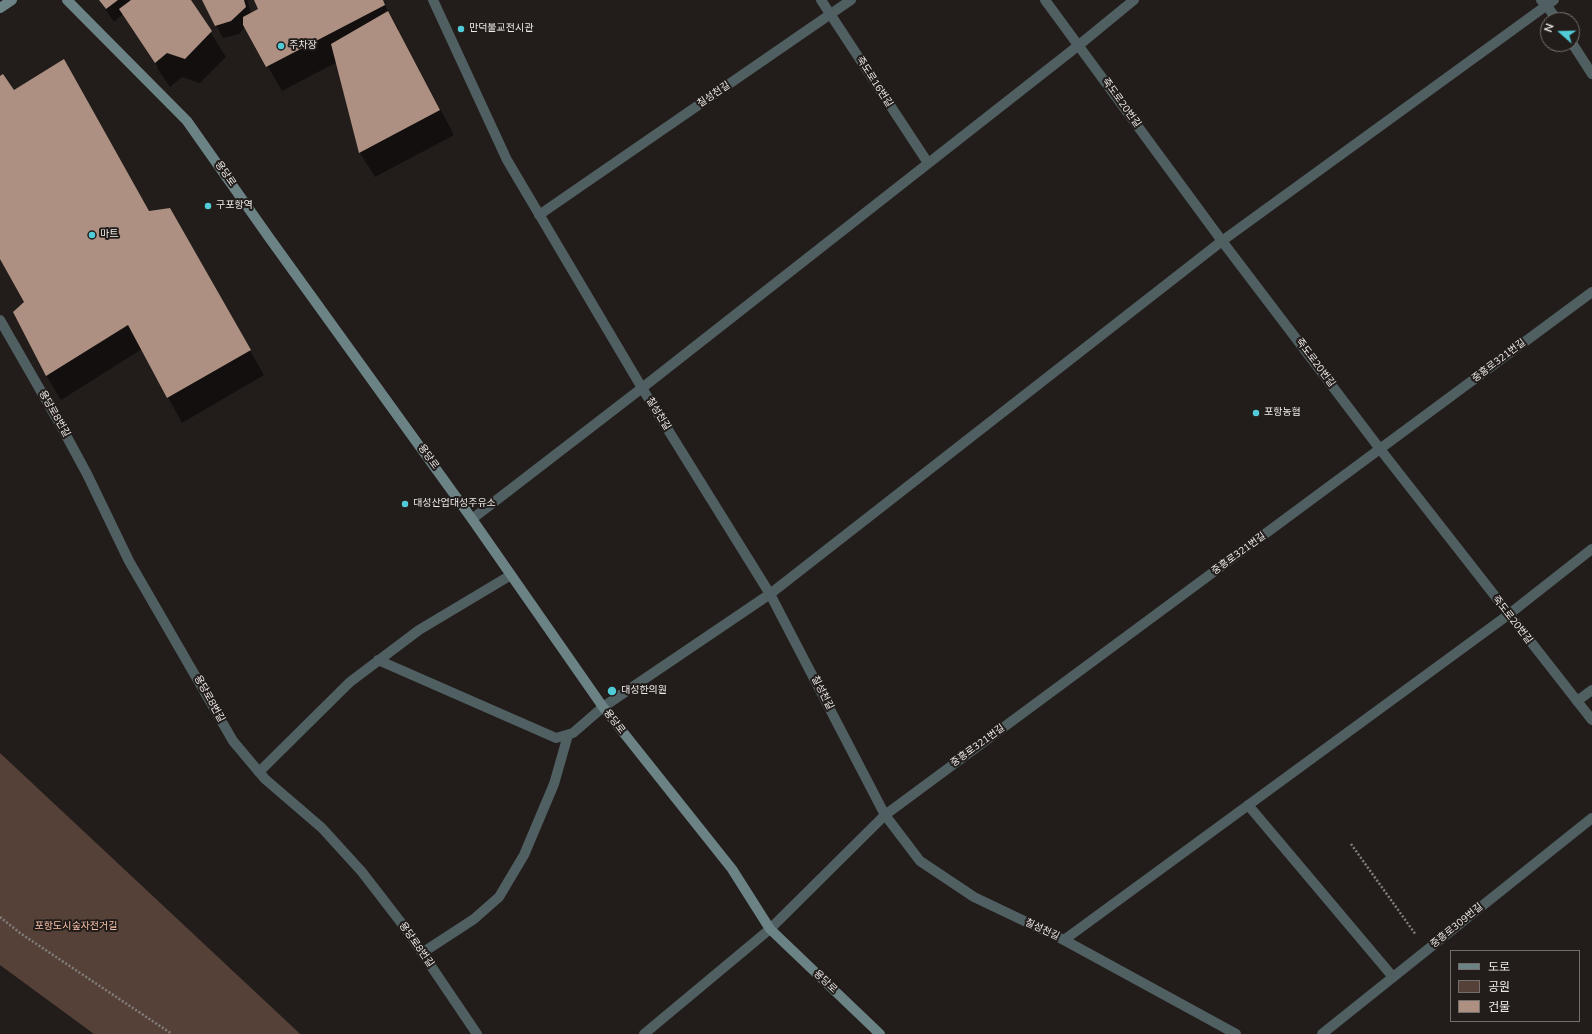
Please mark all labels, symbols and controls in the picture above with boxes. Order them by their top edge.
north arrow [1540,12,1580,52]
text: N [1541,22,1558,35]
place label: 만덕불교전시관 [469,23,533,35]
marker: 만덕불교전시관 [456,24,466,34]
place label: 주차장 [289,40,317,52]
marker: 주차장 [276,41,286,51]
street label: 죽도로16번길 [853,54,895,110]
street label: 죽도로20번길 [1099,76,1143,130]
street label: 칠성천길 [695,80,733,110]
street label: 용당로 [212,159,238,189]
place label: 구포항역 [216,200,253,212]
marker: 구포항역 [203,201,213,211]
place label: 마트 [100,229,118,241]
marker: 마트 [87,230,97,240]
street label: 죽도로20번길 [1293,336,1337,390]
street label: 중흥로321번길 [1470,337,1528,385]
street label: 용당로8번길 [36,388,72,440]
street label: 칠성천길 [643,395,673,433]
place label: 포항농협 [1264,407,1301,419]
marker: 포항농협 [1251,408,1261,418]
street label: 용당로 [415,442,441,472]
place label: 대성산업대성주유소 [413,498,496,510]
marker: 대성산업대성주유소 [400,499,410,509]
street label: 중흥로321번길 [1210,530,1268,578]
street label: 죽도로20번길 [1489,593,1535,647]
street label: 용당로8번길 [191,673,227,725]
street label: 칠성천길 [808,674,836,712]
marker: 대성한의원 [606,685,618,697]
place label: 대성한의원 [621,685,667,697]
street label: 용당로 [601,707,627,737]
street label: 중흥로321번길 [949,722,1007,770]
street label: 중흥로309번길 [1428,901,1486,951]
street label: 칠성천길 [1023,917,1061,943]
street label: 용당로8번길 [396,920,436,970]
park label: 포항도시숲자전거길 [35,921,117,933]
legend [1450,950,1580,1022]
text: 도로 [1488,959,1510,975]
street label: 용당로 [811,968,839,996]
text: 공원 [1488,979,1510,995]
text: 건물 [1488,999,1510,1015]

